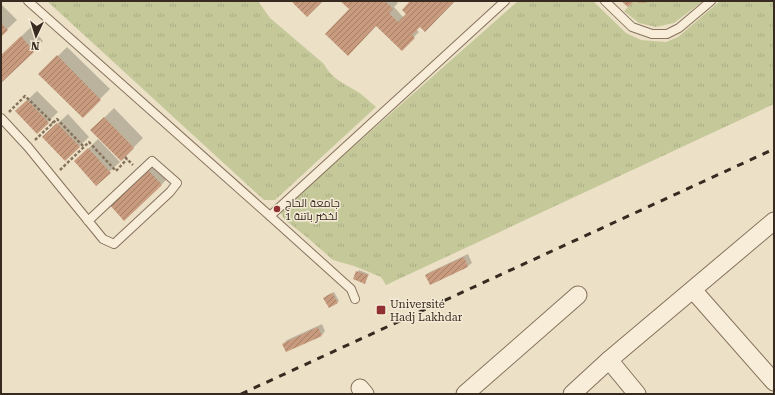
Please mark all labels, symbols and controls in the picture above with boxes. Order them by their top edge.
north arrow [16,16,56,56]
text: N [30,39,40,52]
place label: جامعة الحاج لخضر باتنة 1 [285,197,340,223]
marker: جامعة الحاج لخضر باتنة 1 [272,204,282,214]
place label: Université Hadj Lakhdar [390,298,463,324]
marker: Université Hadj Lakhdar [375,304,387,316]

